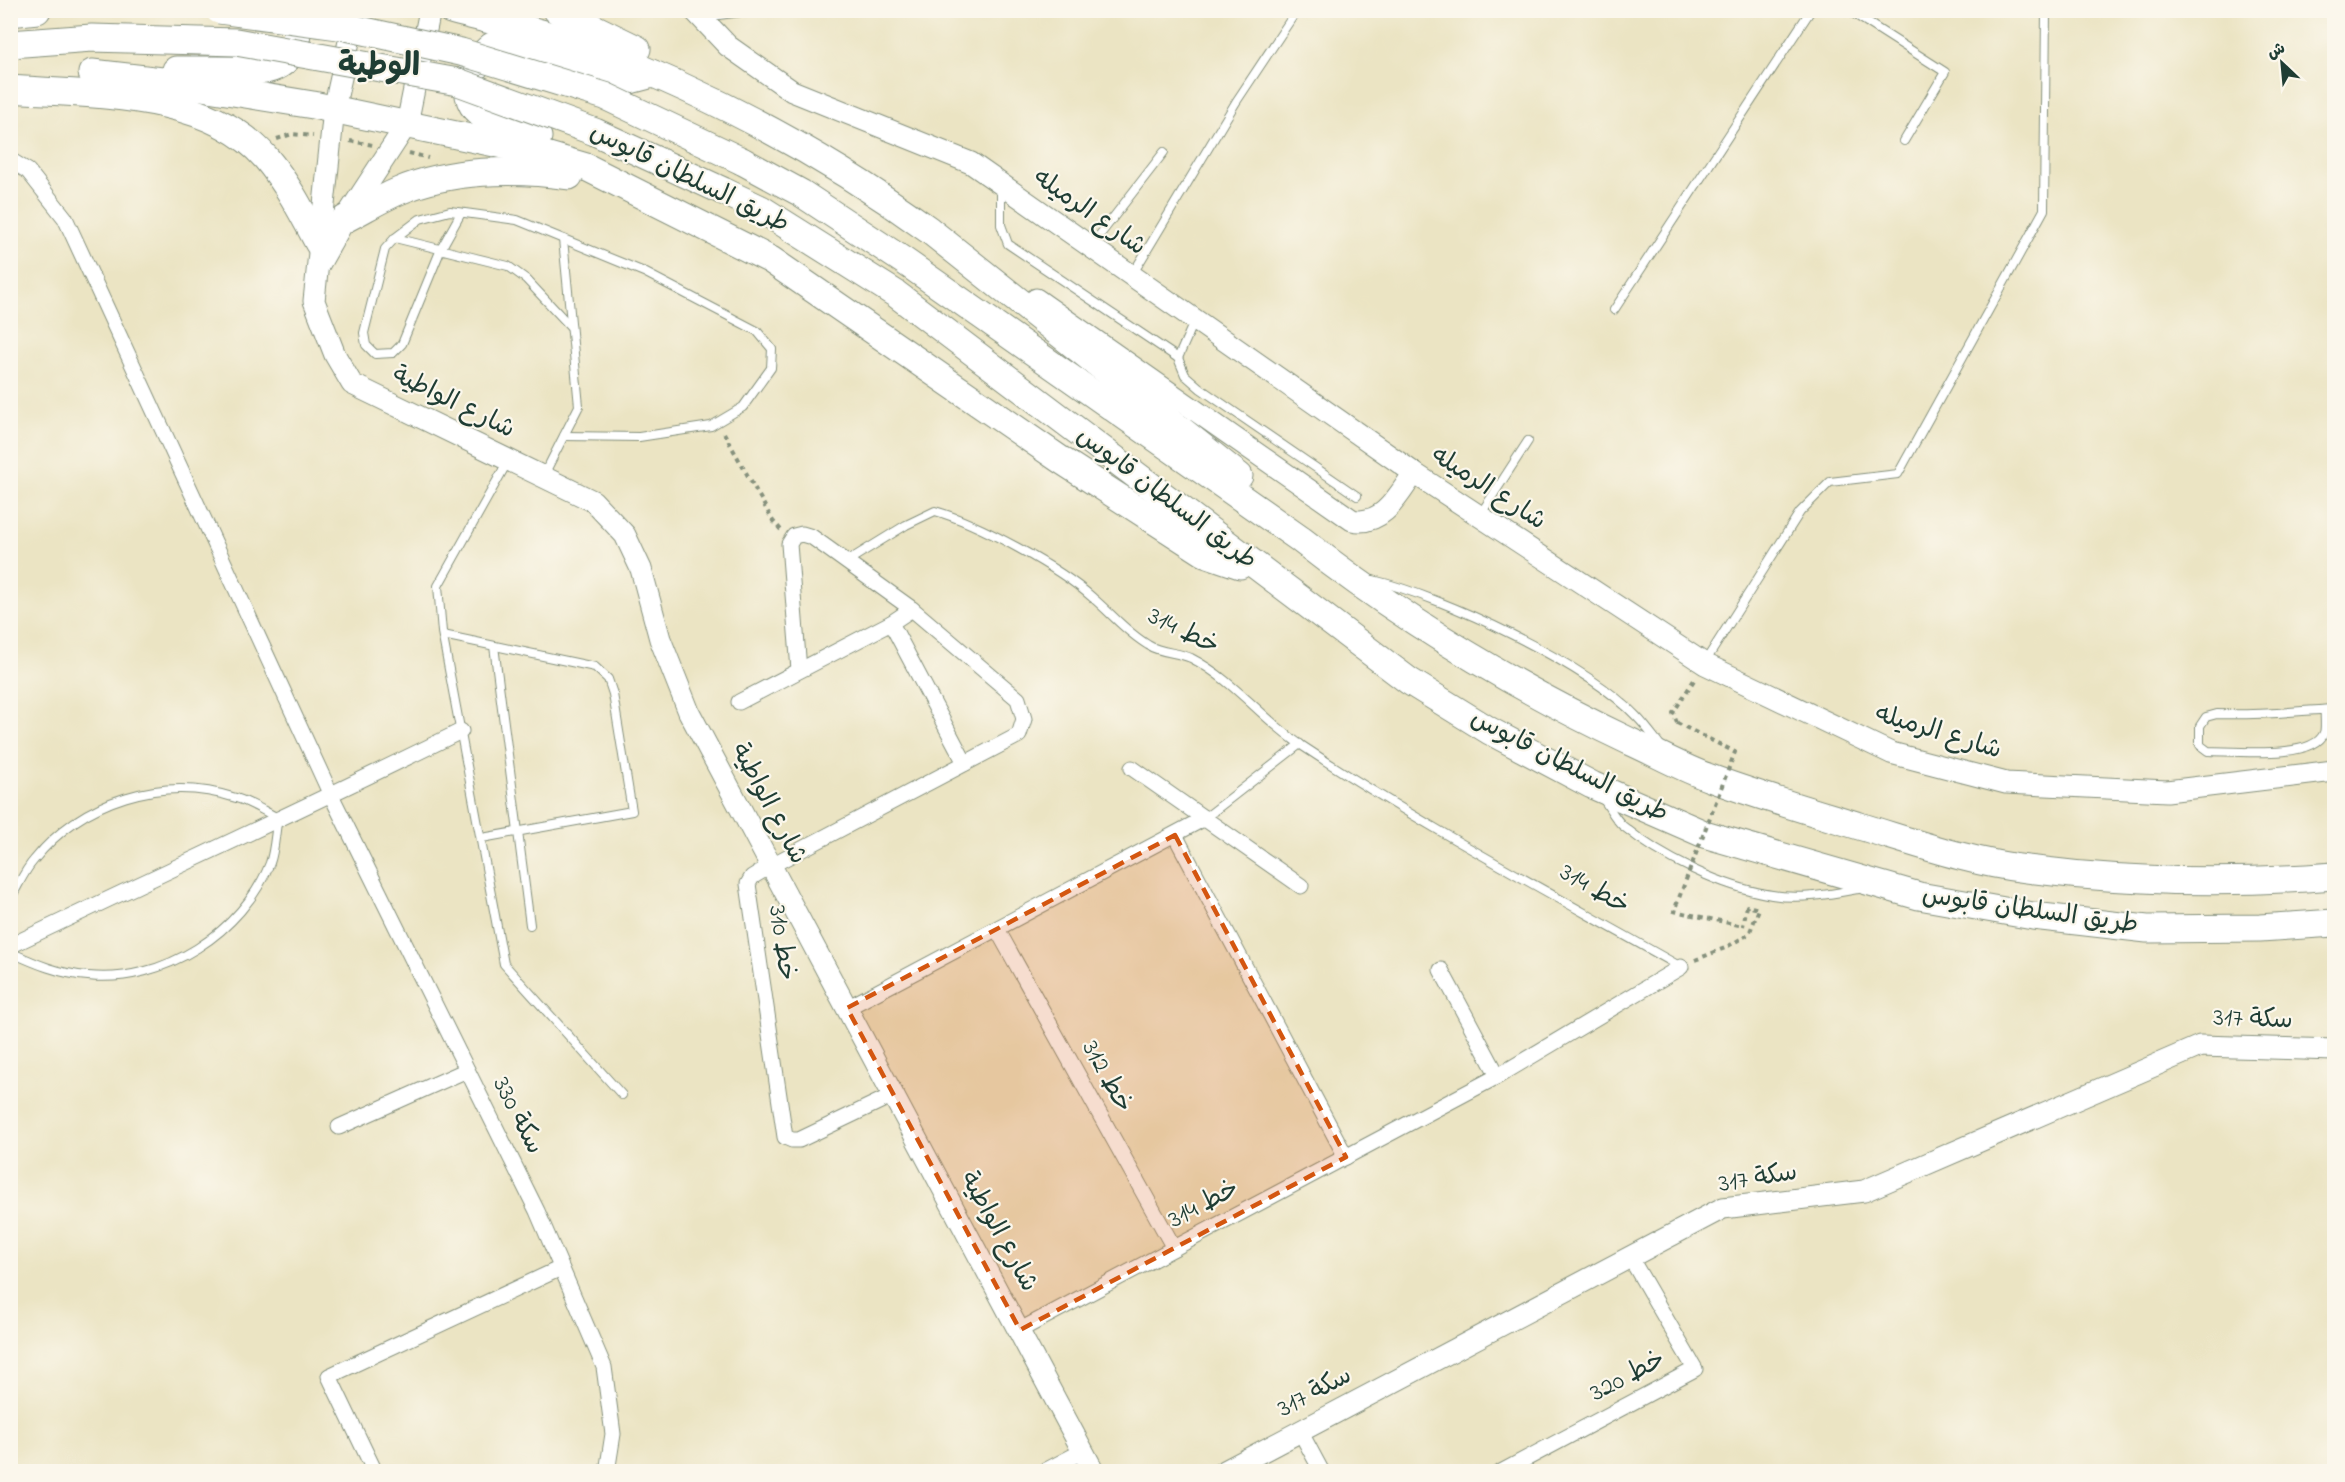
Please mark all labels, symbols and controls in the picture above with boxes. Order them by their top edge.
north arrow [2252,33,2312,93]
text: ش [2263,37,2289,66]
district label: الوطية [338,44,420,91]
street label: طريق السلطان قابوس [583,114,795,244]
street label: شارع الرميله [1024,160,1154,266]
street label: شارع الواطية [385,357,521,449]
street label: طريق السلطان قابوس [1068,418,1264,580]
street label: شارع الرميله [1423,437,1553,541]
street label: خط 314 [1141,598,1225,666]
street label: شارع الرميله [1870,696,2006,770]
street label: طريق السلطان قابوس [1463,701,1675,833]
street label: شارع الواطية [720,736,816,872]
street label: خط 314 [1552,855,1636,925]
street label: طريق السلطان قابوس [1919,877,2141,945]
street label: خط 310 [757,903,805,983]
street label: سكة 317 [2213,1000,2293,1040]
street label: خط 312 [1071,1034,1141,1120]
street label: سكة 330 [481,1071,553,1161]
street label: سكة 317 [1716,1154,1800,1204]
street label: شارع الواطية [949,1165,1047,1299]
street label: خط 314 [1162,1170,1246,1240]
street label: خط 320 [1583,1341,1673,1413]
street label: سكة 317 [1271,1358,1359,1428]

